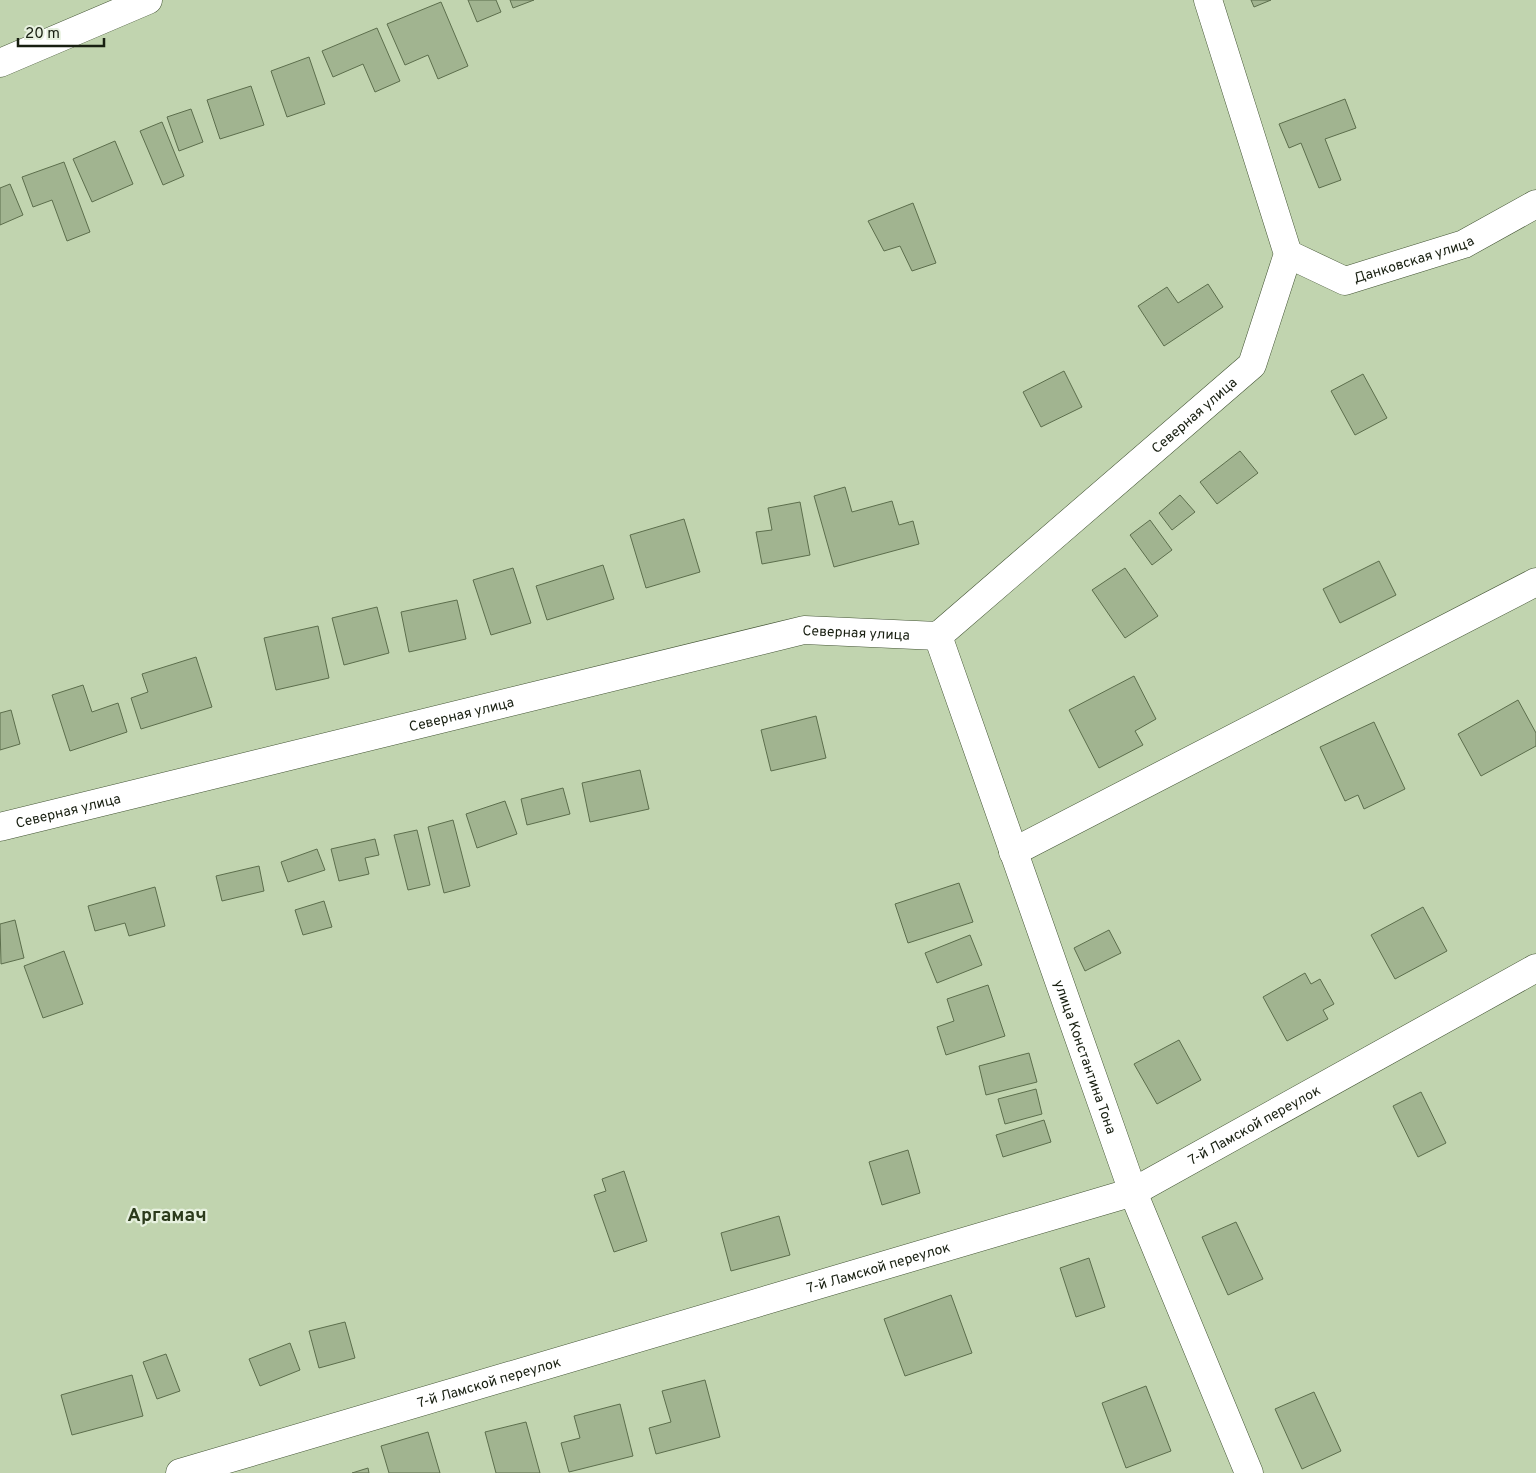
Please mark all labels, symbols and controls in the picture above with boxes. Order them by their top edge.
scale bar [18,15,104,47]
text: 20 m [25,25,60,44]
street label: Данковская улица [1352,233,1478,288]
street label: Северная улица [1149,375,1241,458]
street label: Северная улица [802,623,910,645]
street label: Северная улица [407,694,516,736]
street label: Северная улица [14,791,123,833]
street label: улица Константина Тона [1049,978,1119,1137]
street label: 7-й Ламской переулок [1186,1082,1324,1170]
district label: Аргамач [127,1204,207,1228]
street label: 7-й Ламской переулок [805,1239,952,1298]
street label: 7-й Ламской переулок [416,1354,563,1413]

